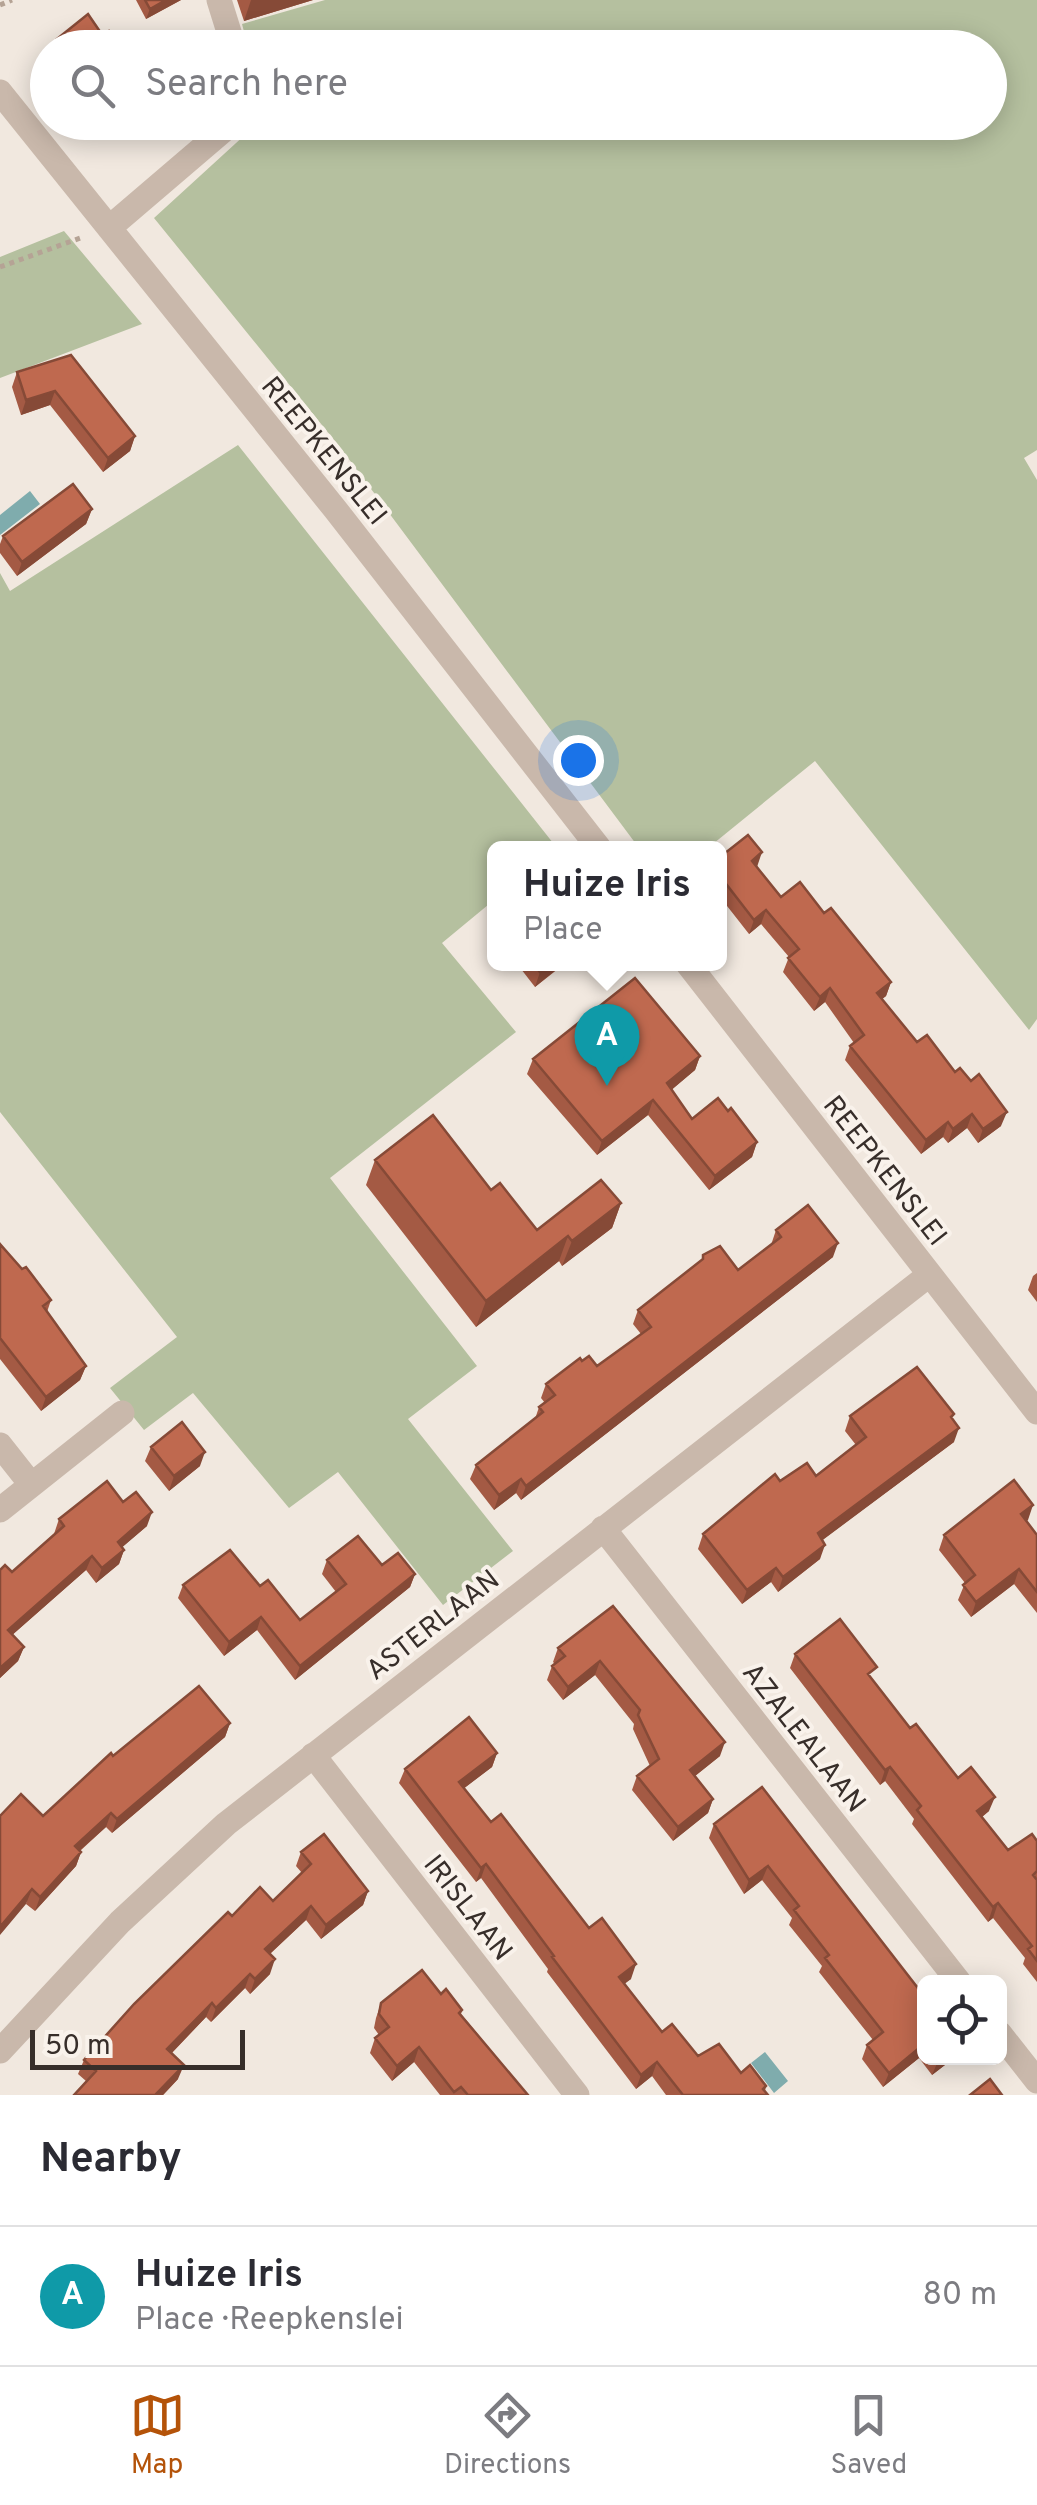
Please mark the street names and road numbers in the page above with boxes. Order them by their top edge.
street label: REEPKENSLEI [252,370,394,534]
street label: REEPKENSLEI [814,1089,954,1254]
street label: ASTERLAAN [360,1563,508,1690]
street label: AZALEALAAN [733,1657,872,1821]
street label: IRISLAAN [414,1849,519,1969]

